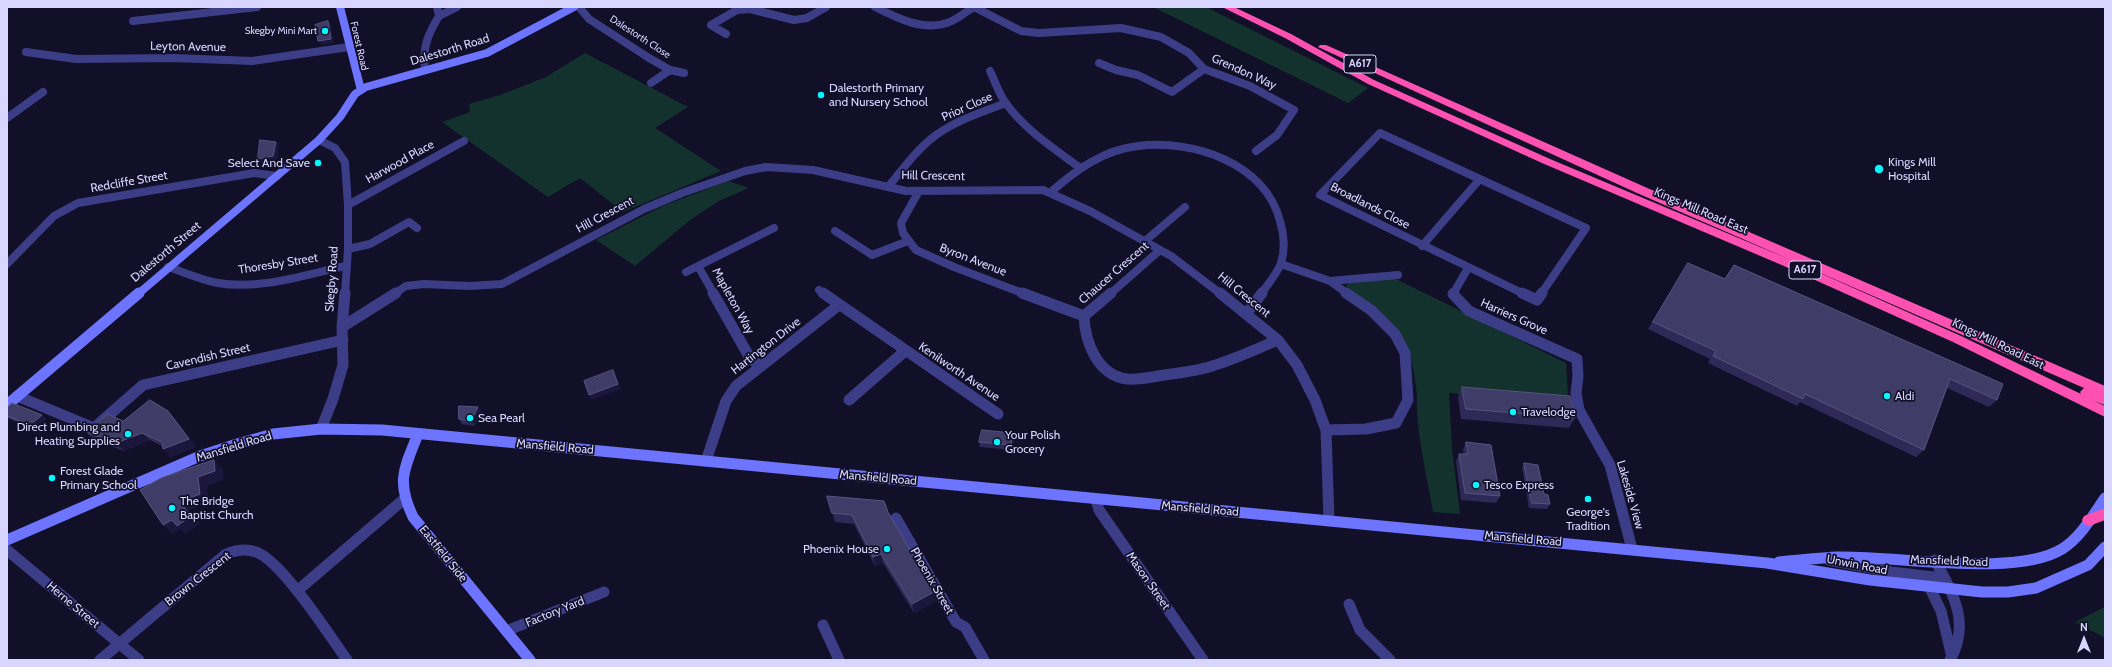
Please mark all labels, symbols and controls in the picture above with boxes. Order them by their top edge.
street label: Dalestorth Close [607,13,673,61]
street label: Forest Road [348,20,370,72]
place label: Skegby Mini Mart [245,25,317,37]
marker: Skegby Mini Mart [320,26,330,36]
street label: Dalestorth Road [409,31,491,69]
street label: Leyton Avenue [150,39,226,55]
street label: Grendon Way [1209,51,1279,93]
road number: A617 [1344,55,1376,73]
place label: Dalestorth Primary and Nursery School [829,81,928,109]
street label: Prior Close [939,89,995,125]
marker: Dalestorth Primary and Nursery School [816,90,826,100]
street label: Harwood Place [363,137,437,187]
place label: Kings Mill Hospital [1888,155,1936,183]
place label: Select And Save [228,156,310,170]
marker: Select And Save [313,158,323,168]
marker: Kings Mill Hospital [1873,163,1885,175]
street label: Redcliffe Street [89,168,169,196]
street label: Hill Crescent [901,168,965,184]
street label: Broadlands Close [1328,180,1412,232]
street label: Kings Mill Road East [1652,185,1750,237]
street label: Hill Crescent [574,194,636,236]
street label: Dalestorth Street [128,219,204,285]
street label: Chaucer Crescent [1076,239,1152,307]
street label: Byron Avenue [937,241,1009,279]
street label: Skegby Road [323,246,341,312]
street label: Thoresby Street [237,251,319,277]
road number: A617 [1789,261,1821,279]
street label: Mapleton Way [709,265,757,337]
street label: Hill Crescent [1215,269,1273,321]
street label: Harriers Grove [1478,296,1550,338]
street label: Hartington Drive [728,314,804,378]
street label: Kings Mill Road East [1950,315,2046,373]
street label: Cavendish Street [165,340,251,374]
street label: Kenilworth Avenue [916,340,1002,404]
place label: Aldi [1895,389,1914,403]
marker: Aldi [1882,391,1892,401]
place label: Travelodge [1521,405,1576,419]
marker: Travelodge [1508,407,1518,417]
place label: Sea Pearl [478,411,525,425]
marker: Sea Pearl [465,413,475,423]
place label: Direct Plumbing and Heating Supplies [17,420,120,448]
place label: Your Polish Grocery [1005,428,1060,456]
marker: Direct Plumbing and Heating Supplies [123,429,133,439]
street label: Mansfield Road [195,429,273,465]
street label: Mansfield Road [516,436,594,458]
marker: Your Polish Grocery [992,437,1002,447]
street label: Lakeside View [1613,459,1647,531]
place label: Forest Glade Primary School [60,464,137,492]
street label: Mansfield Road [839,467,917,489]
marker: Forest Glade Primary School [47,473,57,483]
place label: Tesco Express [1484,478,1554,492]
marker: Tesco Express [1471,480,1481,490]
place label: The Bridge Baptist Church [180,494,254,522]
marker: George's Tradition [1583,494,1593,504]
street label: Mansfield Road [1161,498,1239,520]
marker: The Bridge Baptist Church [167,503,177,513]
place label: George's Tradition [1566,505,1610,533]
street label: Eastfield Side [416,523,470,585]
street label: Mansfield Road [1484,528,1562,550]
place label: Phoenix House [803,542,879,556]
marker: Phoenix House [882,544,892,554]
street label: Phoenix Street [907,545,957,617]
street label: Brown Crescent [162,549,234,609]
street label: Mason Street [1123,549,1173,613]
street label: Unwin Road [1825,552,1889,578]
street label: Mansfield Road [1910,552,1988,570]
street label: Herne Street [44,579,102,631]
street label: Factory Yard [524,594,586,630]
north arrow [2064,619,2104,659]
text: N [2080,620,2088,634]

